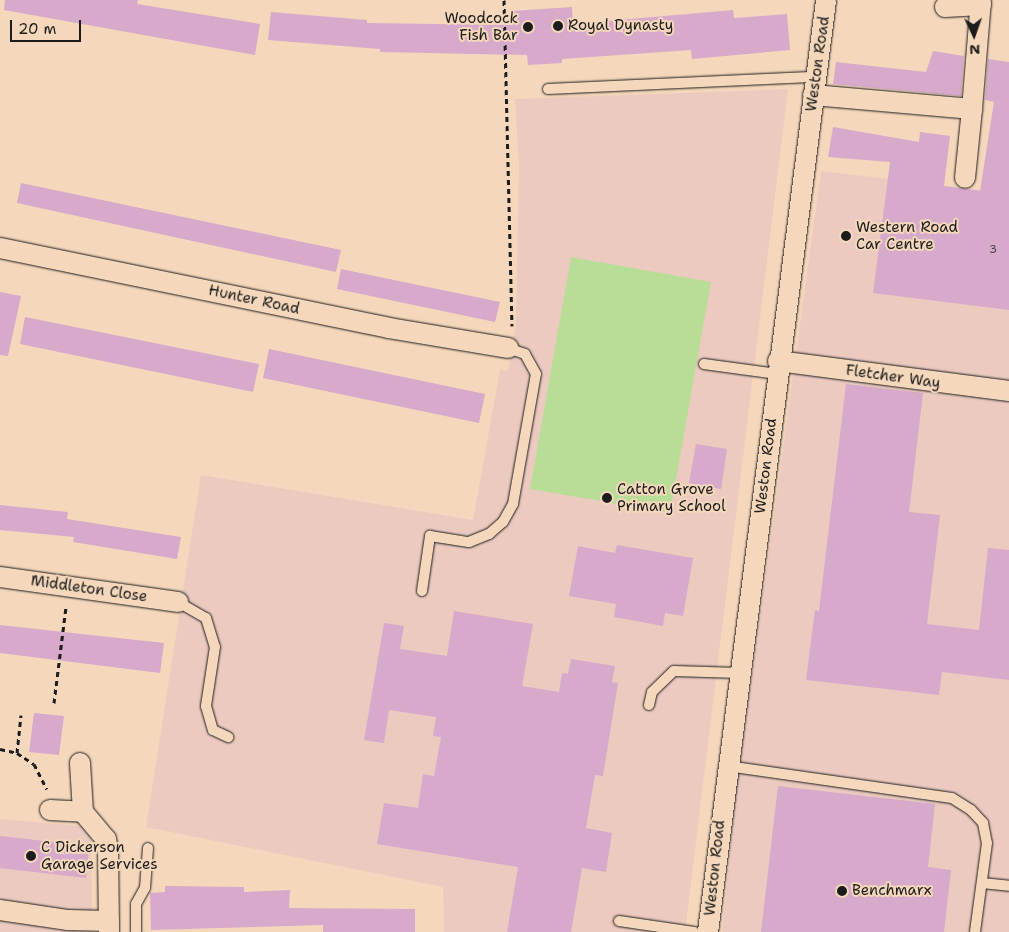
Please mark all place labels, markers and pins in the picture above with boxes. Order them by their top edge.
place label: Woodcock Fish Bar [444,9,518,44]
place label: Royal Dynasty [568,17,673,35]
marker: Royal Dynasty [552,20,564,32]
marker: Woodcock Fish Bar [522,21,534,33]
place label: Western Road Car Centre [856,218,958,253]
marker: Western Road Car Centre [840,230,852,242]
place label: Catton Grove Primary School [617,480,726,515]
marker: Catton Grove Primary School [601,492,613,504]
place label: C Dickerson Garage Services [41,838,158,873]
marker: C Dickerson Garage Services [25,850,37,862]
place label: Benchmarx [852,882,932,900]
marker: Benchmarx [836,885,848,897]

